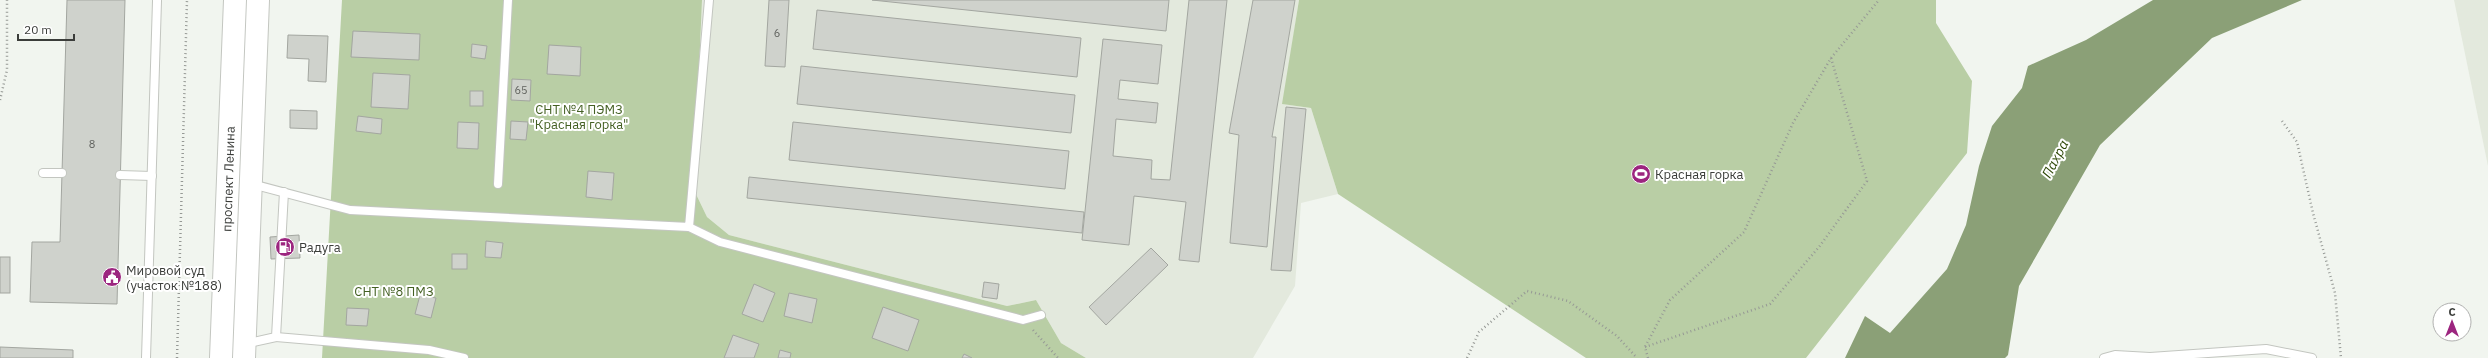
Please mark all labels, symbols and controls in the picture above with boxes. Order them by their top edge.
scale bar [18,16,74,42]
text: 20 m [24,22,52,37]
house number: 6 [774,26,780,40]
house number: 65 [514,83,528,97]
park label: СНТ №4 ПЭМЗ "Красная горка" [529,101,629,133]
street label: проспект Ленина [218,126,239,232]
house number: 8 [89,137,95,151]
water label: Пахра [2038,137,2072,181]
sports icon: Красная горка [1630,163,1652,185]
place label: Красная горка [1655,166,1743,183]
fuel station icon: Радуга [274,236,296,258]
place label: Радуга [299,239,341,256]
place label: Мировой суд (участок №188) [126,262,222,294]
public building icon: Мировой суд (участок №188) [101,266,123,288]
park label: СНТ №8 ПМЗ [354,283,434,300]
north arrow [2432,302,2472,342]
text: С [2448,305,2456,319]

